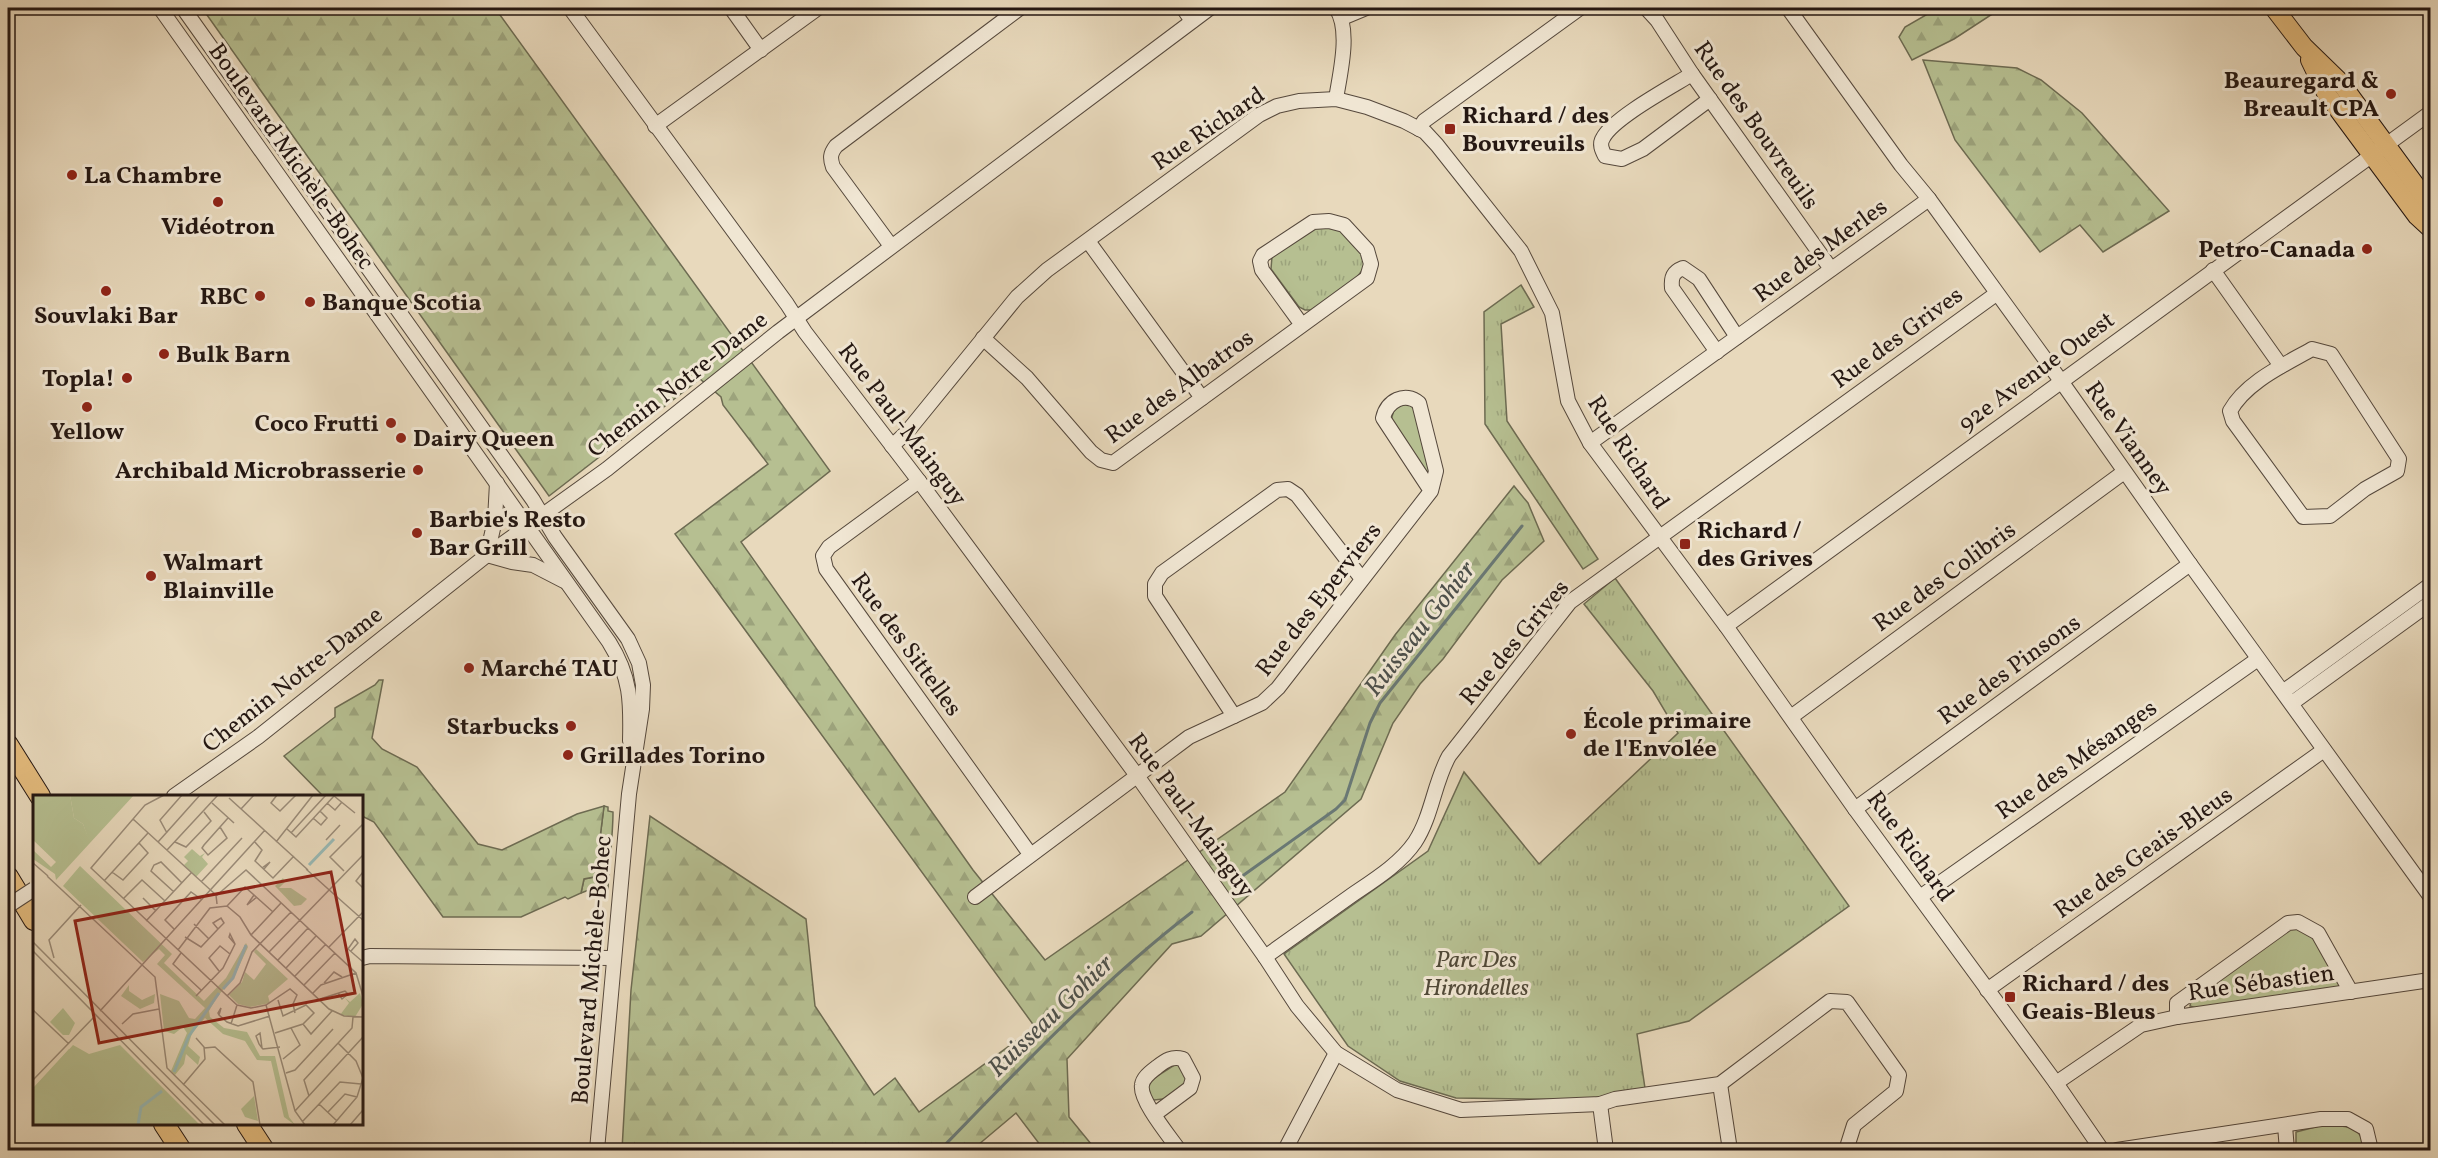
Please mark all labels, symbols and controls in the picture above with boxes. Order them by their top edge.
street label: Rue des Bouvreuils [1684,35,1826,217]
street label: Boulevard Michèle-Bohec [199,37,382,277]
place label: Beauregard & Breault CPA [2224,65,2379,127]
street label: Rue Richard [1146,79,1272,180]
marker: Beauregard & Breault CPA [2384,87,2398,101]
place label: Richard / des Bouvreuils [1462,100,1609,162]
marker: Richard / des Bouvreuils [1443,122,1457,136]
place label: La Chambre [84,160,222,194]
marker: La Chambre [65,168,79,182]
street label: Rue des Merles [1747,191,1895,312]
marker: Vidéotron [211,195,225,209]
place label: Vidéotron [161,211,275,245]
place label: Petro-Canada [2198,234,2355,268]
marker: Petro-Canada [2360,242,2374,256]
street label: Rue des Grives [1825,279,1971,398]
place label: RBC [200,281,248,315]
marker: Souvlaki Bar [99,284,113,298]
place label: Banque Scotia [322,287,482,321]
marker: RBC [253,289,267,303]
marker: Banque Scotia [303,295,317,309]
place label: Souvlaki Bar [34,300,178,334]
street label: Chemin Notre-Dame [581,304,776,467]
street label: 92e Avenue Ouest [1952,304,2122,441]
street label: Rue des Albatros [1099,322,1262,453]
street label: Rue Paul-Mainguy [829,337,974,514]
place label: Bulk Barn [176,339,291,373]
marker: Bulk Barn [157,347,171,361]
place label: Topla! [42,363,115,397]
marker: Topla! [120,371,134,385]
street label: Rue Vianney [2075,375,2179,503]
street label: Rue Richard [1578,389,1677,517]
marker: Yellow [80,400,94,414]
place label: Coco Frutti [254,408,379,442]
place label: Yellow [50,416,124,450]
marker: Coco Frutti [384,416,398,430]
place label: Dairy Queen [413,423,555,457]
marker: Dairy Queen [394,431,408,445]
place label: Archibald Microbrasserie [115,455,406,489]
marker: Archibald Microbrasserie [411,463,425,477]
place label: Barbie's Resto Bar Grill [429,504,586,566]
street label: Rue des Colibris [1867,514,2024,641]
place label: Richard / des Grives [1697,515,1813,577]
street label: Rue des Eperviers [1249,516,1391,685]
marker: Barbie's Resto Bar Grill [410,526,424,540]
marker: Richard / des Grives [1678,537,1692,551]
place label: Walmart Blainville [163,547,274,609]
water label: Ruisseau Gohier [1356,554,1485,704]
street label: Rue des Sittelles [842,566,969,724]
marker: Walmart Blainville [144,569,158,583]
street label: Rue des Grives [1453,573,1578,714]
street label: Chemin Notre-Dame [196,599,391,762]
street label: Rue des Pinsons [1932,607,2089,734]
place label: Marché TAU [481,653,618,687]
marker: Marché TAU [462,661,476,675]
street label: Rue des Mésanges [1990,692,2165,829]
place label: École primaire de l'Envolée [1583,705,1751,767]
place label: Starbucks [447,711,559,745]
marker: Starbucks [564,719,578,733]
street label: Rue Paul-Mainguy [1119,727,1262,906]
marker: École primaire de l'Envolée [1564,727,1578,741]
place label: Grillades Torino [580,740,765,774]
marker: Grillades Torino [561,748,575,762]
street label: Rue des Geais-Bleus [2048,779,2240,928]
street label: Rue Richard [1857,785,1961,910]
inset map [33,795,363,1125]
street label: Boulevard Michèle-Bohec [564,834,622,1106]
park label: Parc Des Hirondelles [1423,944,1529,1006]
water label: Ruisseau Gohier [980,947,1123,1086]
street label: Rue Sébastien [2186,957,2337,1011]
place label: Richard / des Geais-Bleus [2022,968,2169,1030]
marker: Richard / des Geais-Bleus [2003,990,2017,1004]

